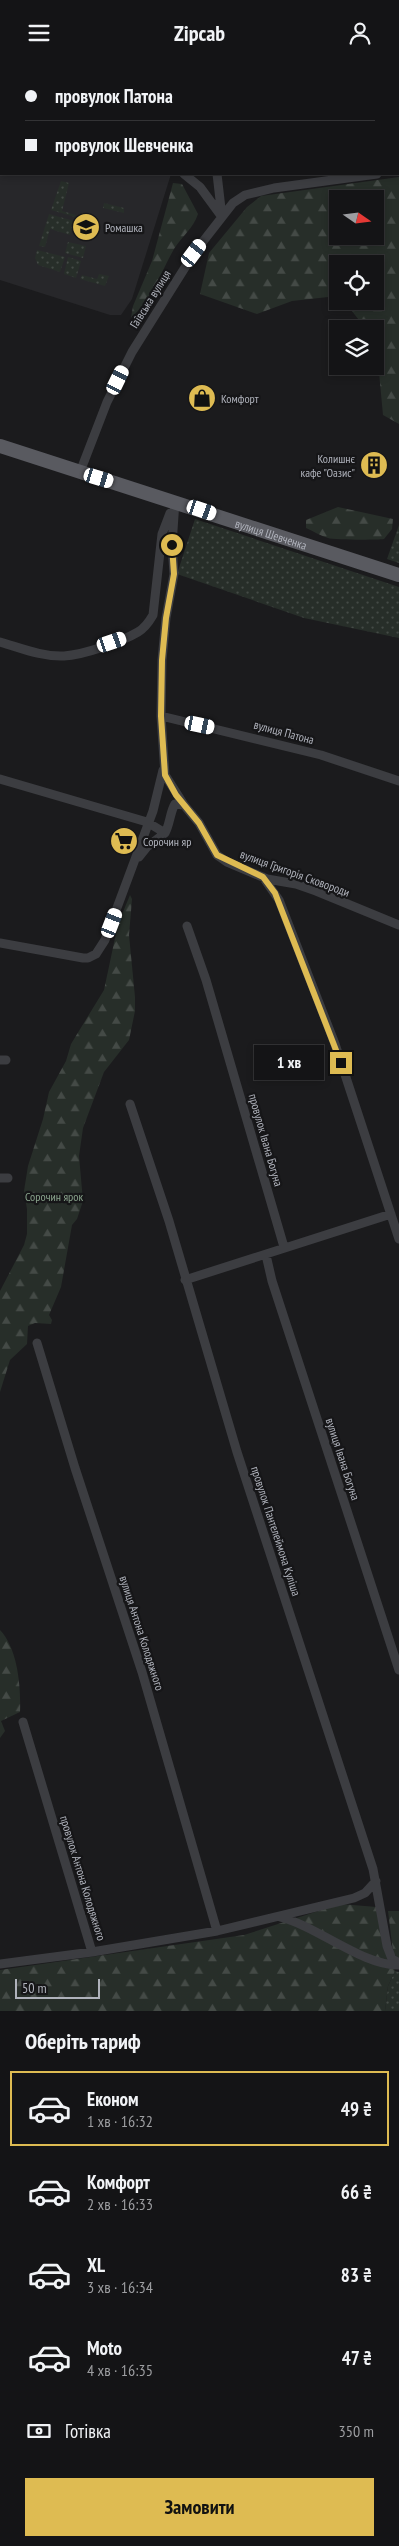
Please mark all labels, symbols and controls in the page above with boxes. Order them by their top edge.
icon: menu [25,19,53,47]
text: Zipcab [174,19,225,47]
icon: person [346,19,374,47]
text: провулок Патона [55,84,173,108]
text: провулок Шевченка [55,133,193,157]
north arrow [329,190,384,245]
map controls [329,190,384,375]
school or university icon: Ромашка [71,212,101,242]
place label: Ромашка [105,220,143,235]
car [178,237,209,269]
button: locate [329,255,384,310]
street label: Гаївська вулиця [126,267,174,331]
button: layers [329,320,384,375]
car [104,363,131,397]
shop icon: Комфорт [187,383,217,413]
place label: Комфорт [221,391,259,406]
building icon: Колишнє кафе "Оазис" [359,450,389,480]
place label: Колишнє кафе "Оазис" [301,451,355,480]
car [82,466,115,490]
car [185,498,218,522]
street label: вулиця Шевченка [233,515,309,552]
route start [161,534,183,556]
car [95,630,128,654]
car [183,715,216,735]
street label: вулиця Патона [252,717,316,747]
supermarket icon: Сорочин яр [109,826,139,856]
place label: Сорочин яр [143,834,191,849]
street label: вулиця Григорія Сковороди [238,846,352,900]
car [99,906,124,940]
callout: 1 хв [254,1045,324,1081]
text: 1 хв [277,1052,301,1072]
route end [330,1052,352,1074]
street label: провулок Івана Богуна [246,1092,286,1188]
park label: Сорочин ярок [25,1189,83,1204]
street label: вулиця Івана Богуна [323,1416,363,1502]
street label: провулок Пантелеймона Куліша [248,1464,304,1598]
street label: вулиця Антона Колодяжного [116,1574,168,1692]
street label: провулок Антона Колодяжного [57,1814,109,1942]
scale bar [15,1976,100,1999]
text: 50 m [22,1979,47,1997]
text: Оберіть тариф [25,2027,141,2055]
icon: car [27,2086,72,2131]
text: Економ [87,2087,139,2111]
text: 49 ₴ [341,2097,372,2121]
text: 1 хв · 16:32 [87,2111,153,2131]
icon: car [27,2169,72,2214]
text: Комфорт [87,2170,150,2194]
text: 66 ₴ [341,2180,372,2204]
text: 2 хв · 16:33 [87,2194,153,2214]
icon: car [27,2252,72,2297]
text: XL [87,2253,105,2277]
text: 83 ₴ [341,2263,372,2287]
text: 3 хв · 16:34 [87,2277,153,2297]
icon: car [27,2335,72,2380]
text: Moto [87,2336,122,2360]
text: 47 ₴ [342,2346,372,2370]
text: 4 хв · 16:35 [87,2360,153,2380]
icon: cash [25,2417,53,2445]
text: Готівка [65,2419,111,2443]
text: 350 m [339,2421,374,2441]
button: Замовити [25,2478,374,2536]

